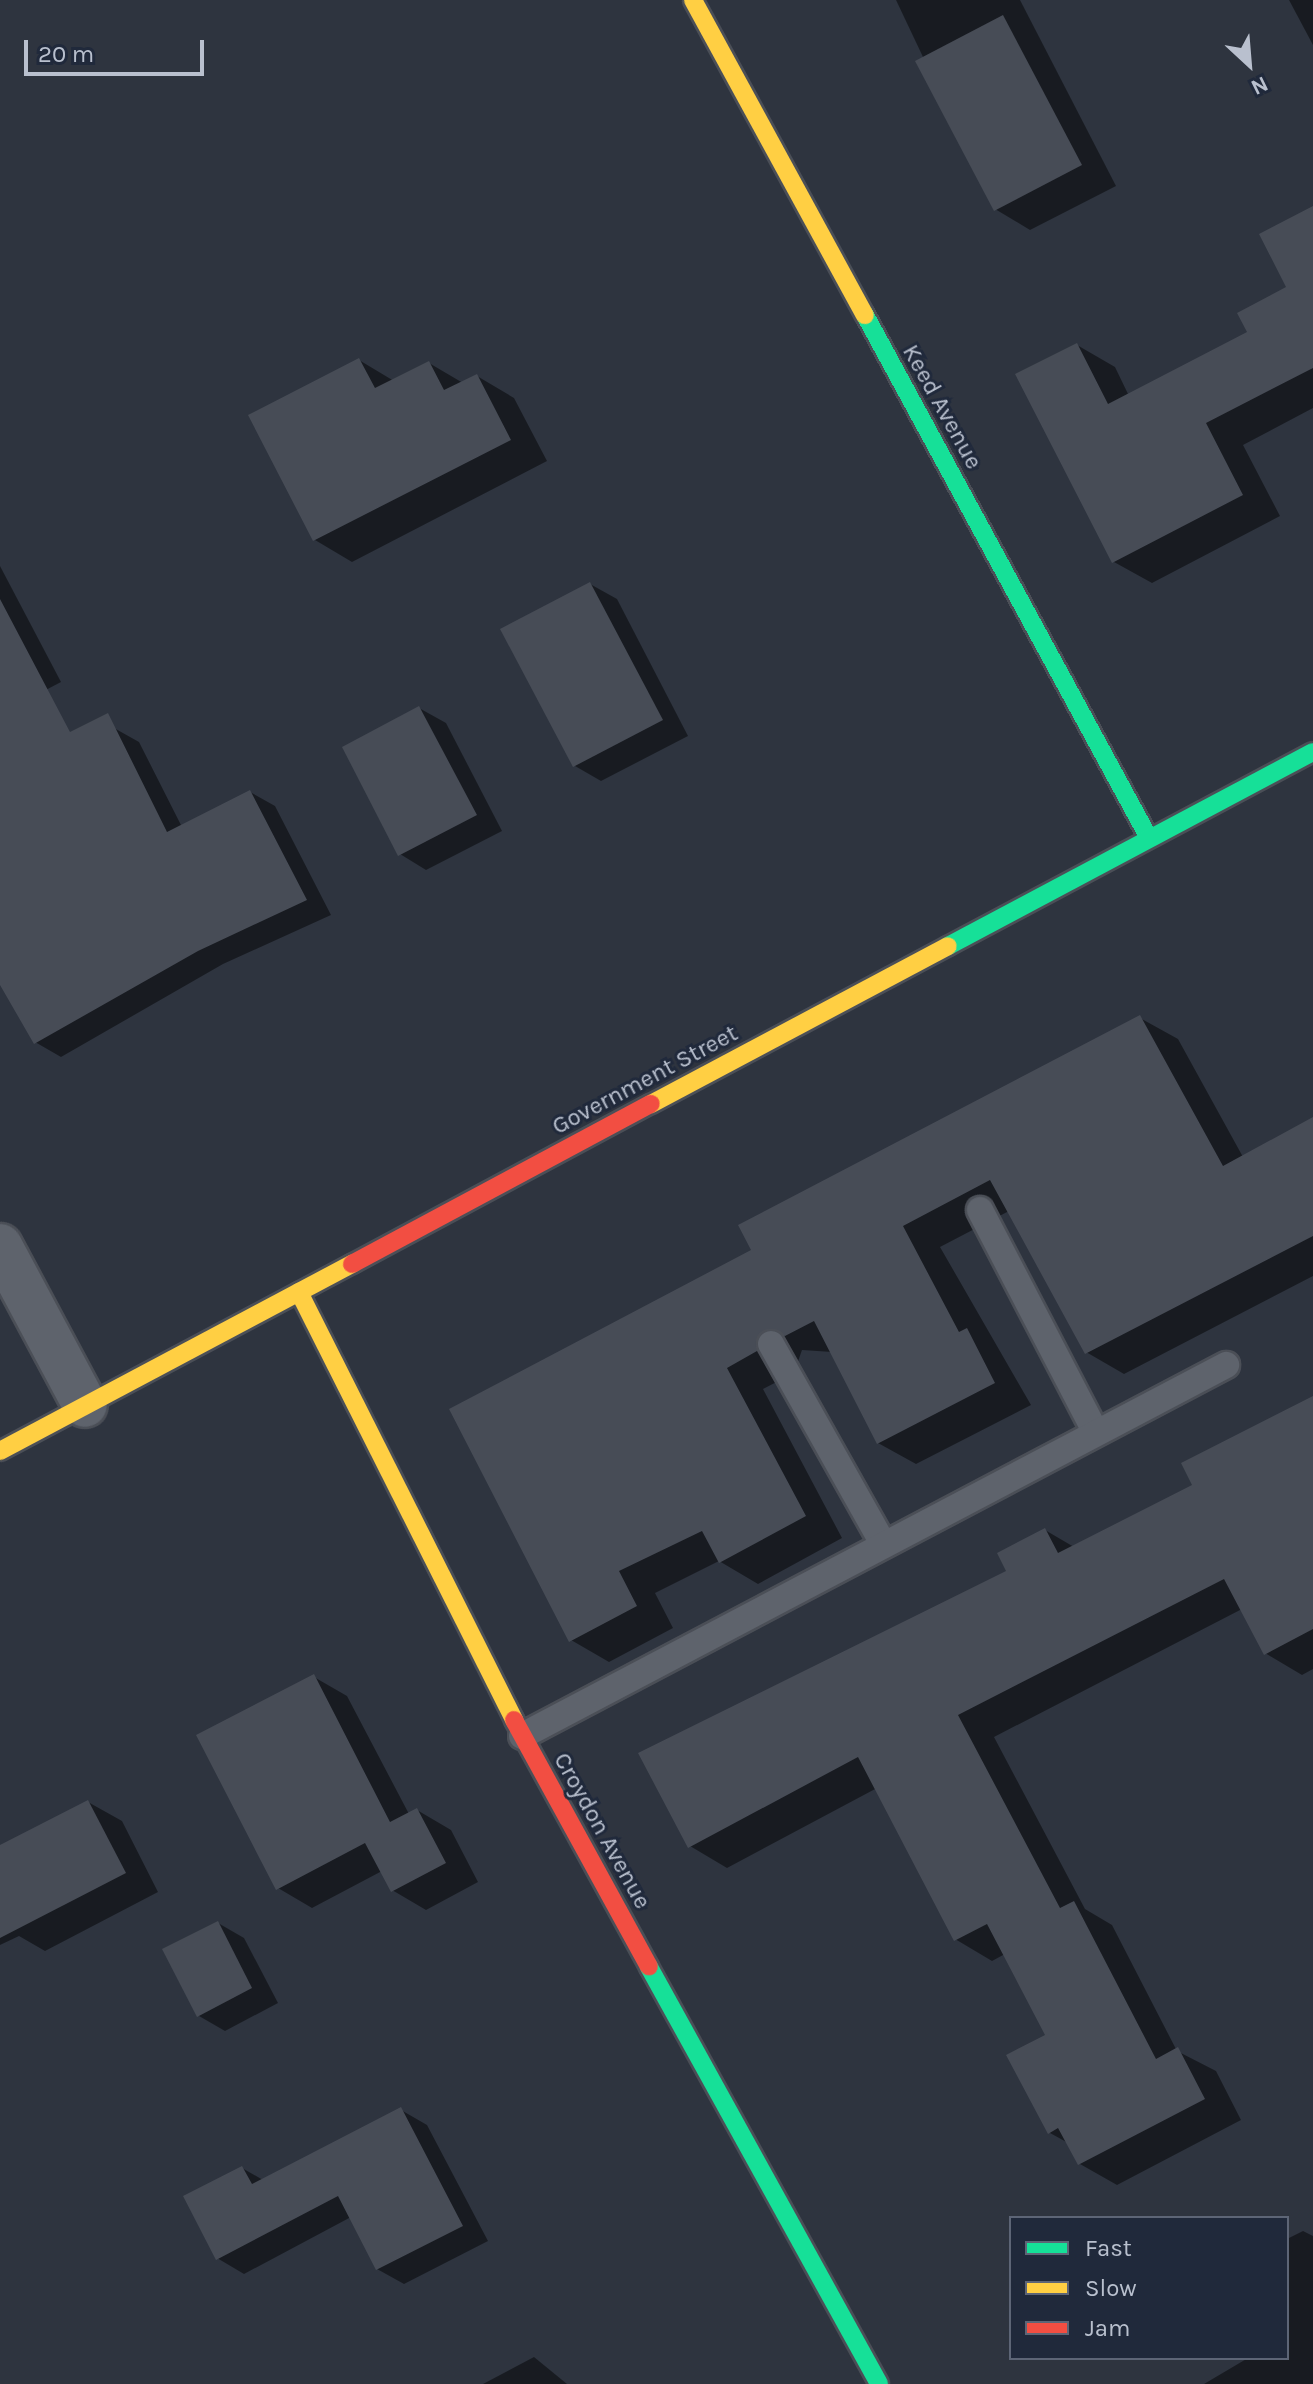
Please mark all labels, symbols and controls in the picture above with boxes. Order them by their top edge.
scale bar [28,24,208,74]
north arrow [1209,24,1289,104]
text: 20 m [38,40,94,68]
text: N [1247,70,1272,101]
street label: Keed Avenue [896,340,988,474]
street label: Government Street [547,1019,743,1141]
street label: Croydon Avenue [547,1748,657,1914]
legend [1009,2216,1289,2360]
text: Fast [1085,2234,1132,2262]
text: Slow [1085,2274,1137,2302]
text: Jam [1085,2314,1130,2342]

